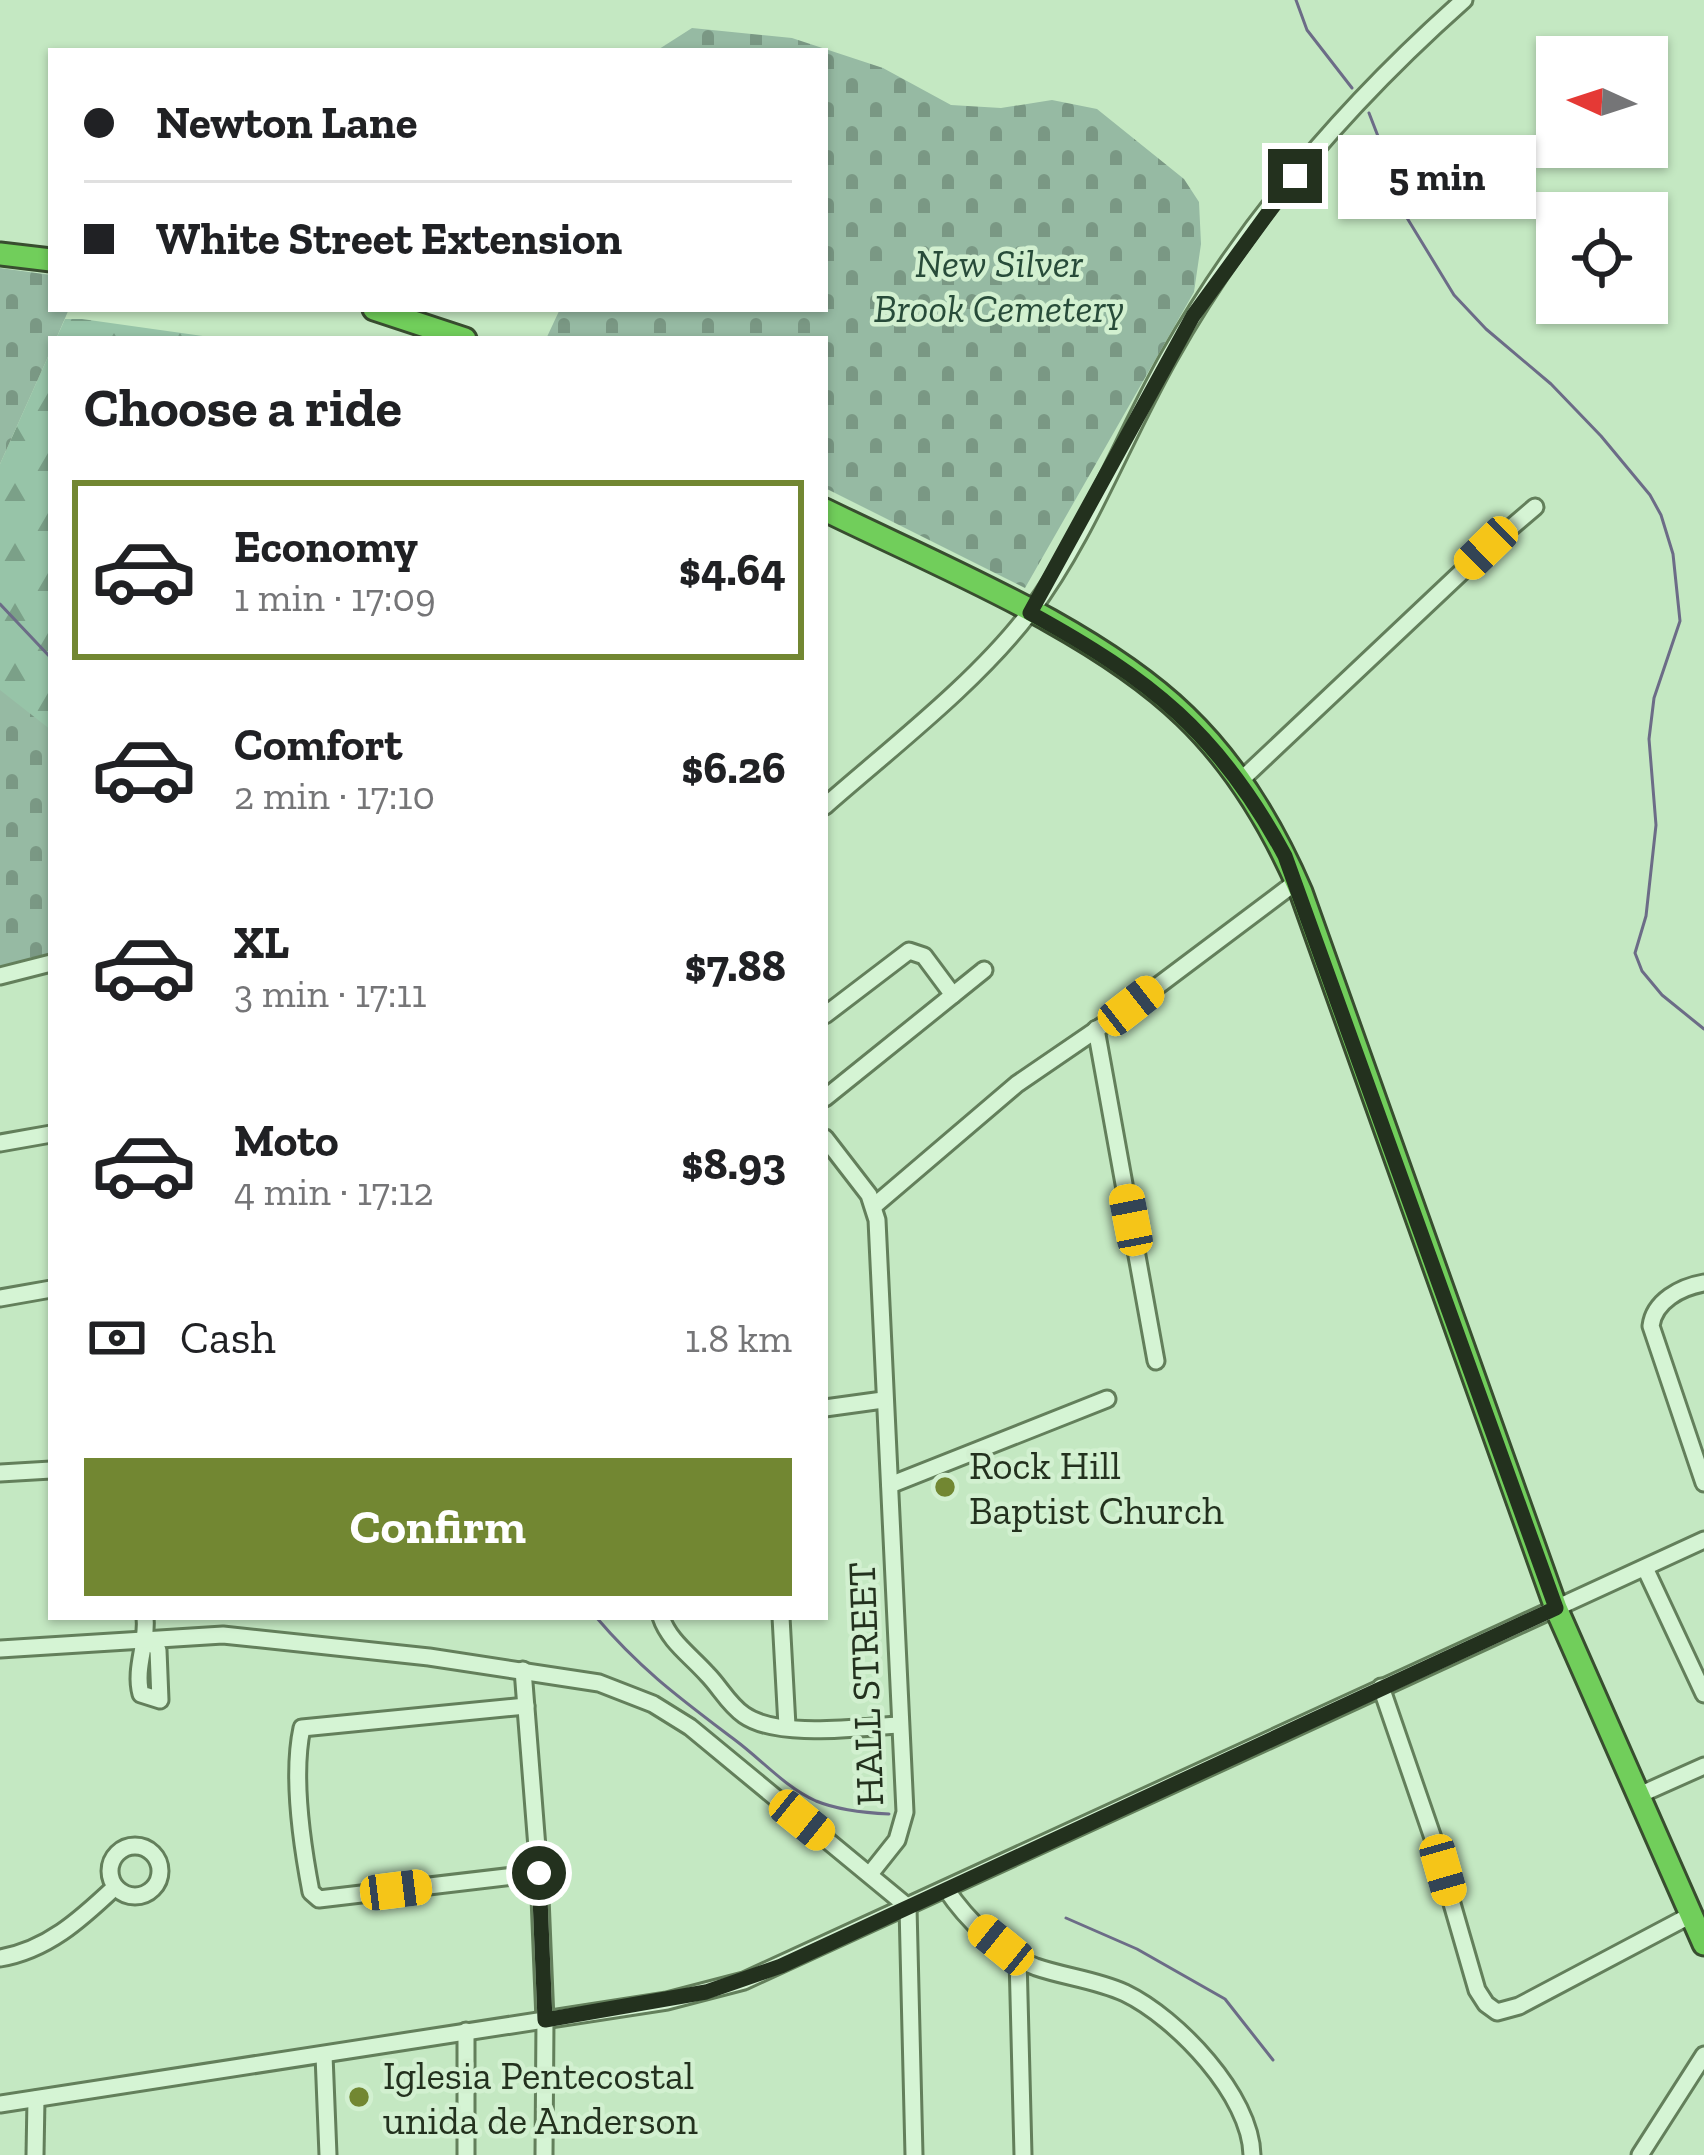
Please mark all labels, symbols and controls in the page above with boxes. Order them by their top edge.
north arrow [1536,36,1668,168]
map controls [1536,36,1668,324]
text: Newton Lane [156,96,417,150]
callout: 5 min [1337,134,1535,218]
route end [1268,149,1322,203]
text: 5 min [1389,153,1485,200]
button: locate [1536,192,1668,324]
text: White Street Extension [156,212,622,266]
park label: New Silver Brook Cemetery [874,240,1124,332]
text: Choose a ride [84,375,402,440]
car [1448,510,1524,586]
icon: car [90,516,198,624]
text: Economy [234,520,418,574]
text: $4.64 [679,543,786,597]
text: 1 min · 17:09 [234,574,436,621]
icon: car [90,714,198,822]
text: Comfort [234,718,402,772]
text: $6.26 [681,741,786,795]
text: 2 min · 17:10 [234,772,435,819]
icon: car [90,912,198,1020]
text: XL [234,916,289,970]
text: $7.88 [685,939,786,993]
text: 3 min · 17:11 [234,970,427,1017]
car [1092,970,1170,1042]
icon: car [90,1110,198,1218]
text: Moto [234,1114,339,1168]
text: $8.93 [681,1137,786,1191]
text: 4 min · 17:12 [234,1168,434,1215]
car [1106,1181,1156,1259]
icon: cash [84,1305,150,1371]
text: Cash [180,1311,276,1365]
text: 1.8 km [685,1315,792,1362]
place label: Rock Hill Baptist Church [969,1442,1224,1534]
button: Confirm [84,1458,792,1596]
marker: Rock Hill Baptist Church [932,1474,958,1500]
street label: HALL STREET [838,1561,893,1807]
car [763,1783,841,1857]
car [1416,1830,1470,1910]
route start [512,1846,566,1900]
car [358,1868,434,1912]
car [962,1908,1040,1982]
place label: Iglesia Pentecostal unida de Anderson [383,2052,698,2144]
marker: Iglesia Pentecostal unida de Anderson [346,2084,372,2110]

